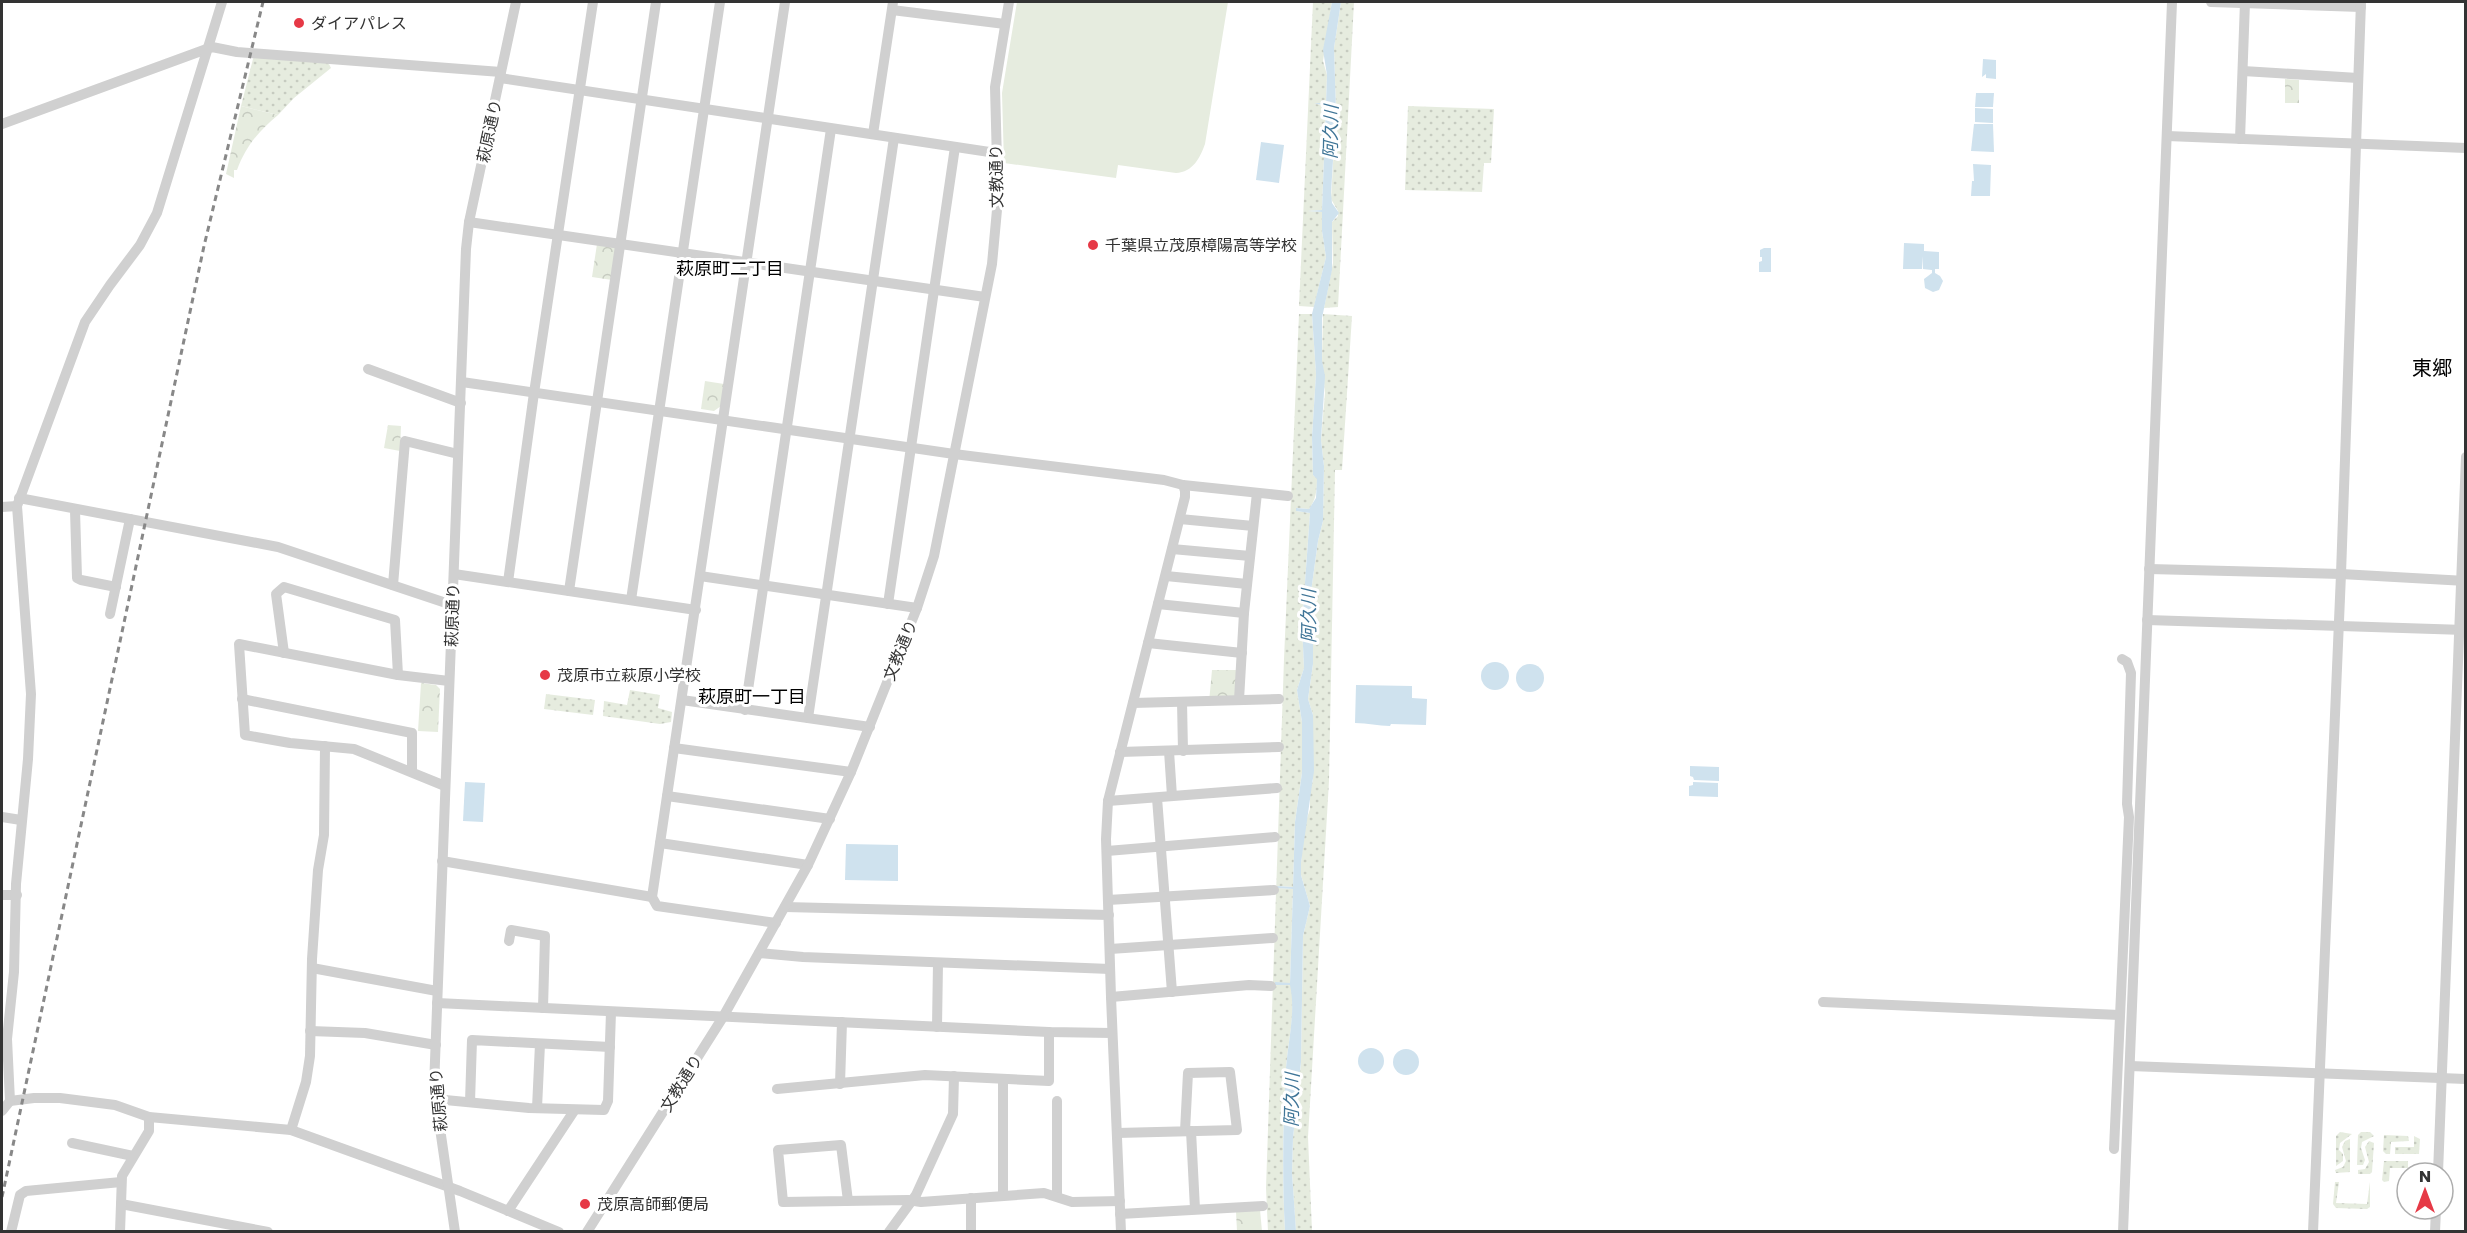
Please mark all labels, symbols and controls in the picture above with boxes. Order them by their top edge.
place label: ダイアパレス [311,12,407,35]
marker: ダイアパレス [292,16,306,30]
street label: 萩原通り [472,97,507,165]
water label: 阿久川 [1318,103,1344,159]
street label: 文教通り [984,144,1009,208]
place label: 千葉県立茂原樟陽高等学校 [1105,234,1297,257]
marker: 千葉県立茂原樟陽高等学校 [1086,238,1100,252]
district label: 萩原町二丁目 [676,256,784,281]
district label: 東郷 [2412,354,2452,382]
street label: 萩原通り [440,583,465,647]
water label: 阿久川 [1296,587,1321,643]
street label: 文教通り [878,616,923,684]
place label: 茂原市立萩原小学校 [557,664,701,687]
marker: 茂原市立萩原小学校 [538,668,552,682]
district label: 萩原町一丁目 [698,684,806,709]
street label: 文教通り [655,1050,708,1117]
street label: 萩原通り [424,1067,453,1133]
water label: 阿久川 [1279,1071,1305,1127]
north arrow [2395,1161,2455,1221]
text: N [2419,1165,2431,1188]
place label: 茂原高師郵便局 [597,1193,709,1216]
marker: 茂原高師郵便局 [578,1197,592,1211]

